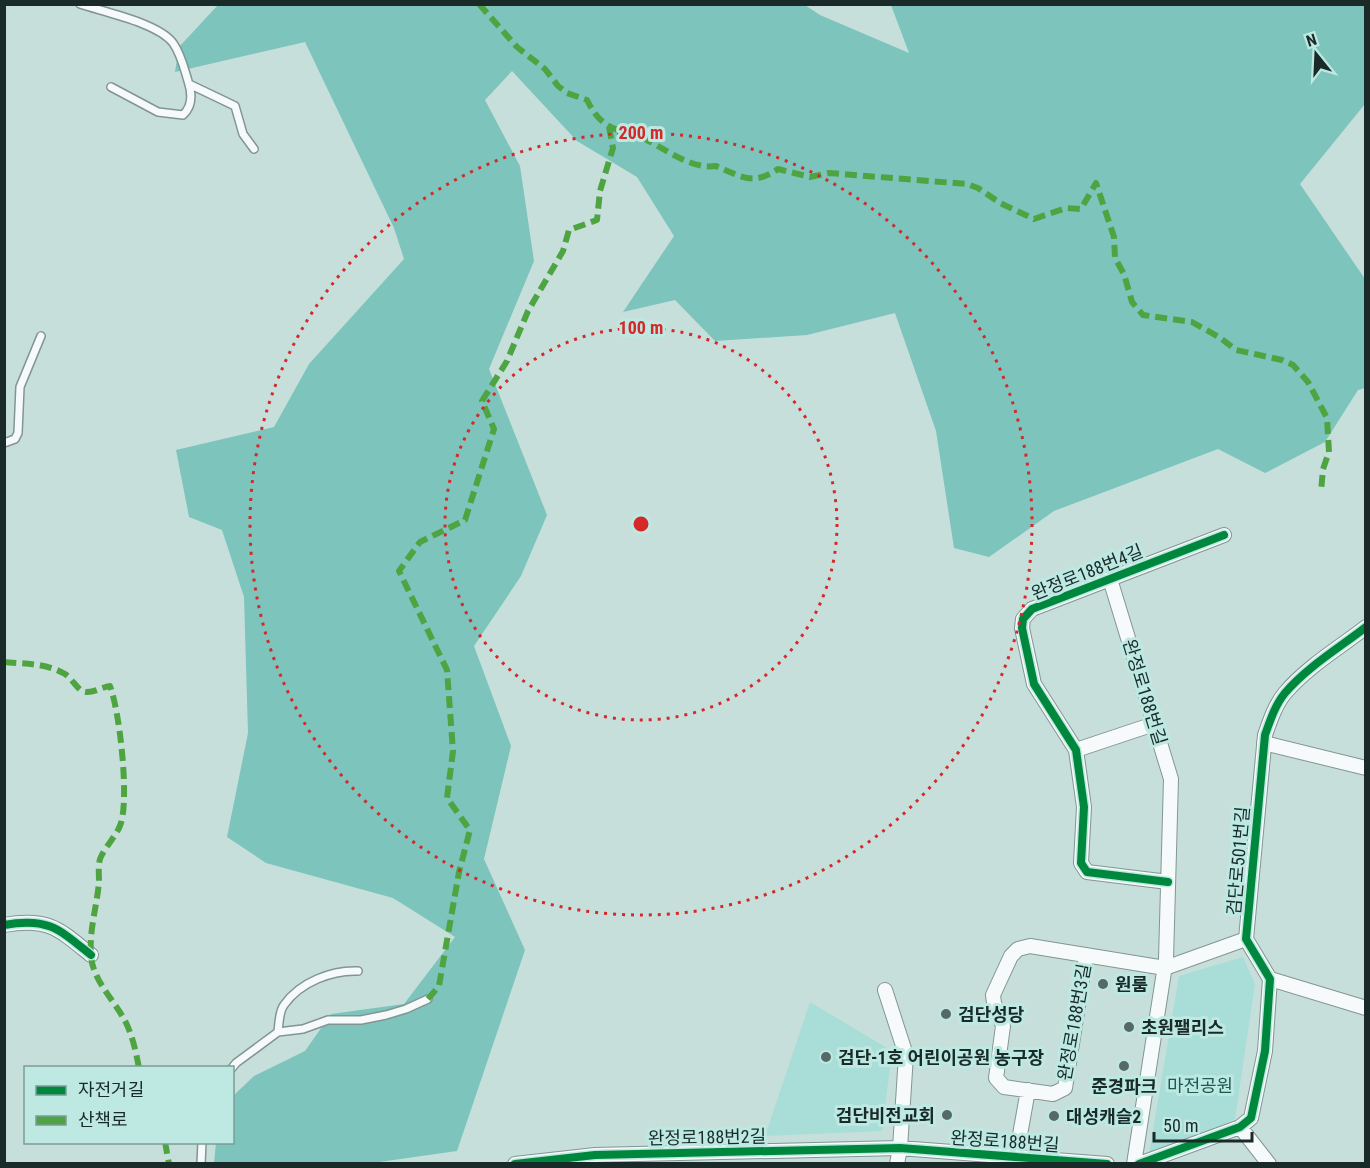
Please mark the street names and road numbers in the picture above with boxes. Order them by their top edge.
street label: 완정로188번4길 [1028,540,1146,604]
street label: 완정로188번길 [1119,637,1171,747]
street label: 검단로501번길 [1223,806,1253,916]
street label: 완정로188번3길 [1053,962,1095,1082]
street label: 완정로188번2길 [648,1125,766,1149]
street label: 완정로188번길 [950,1127,1060,1155]

